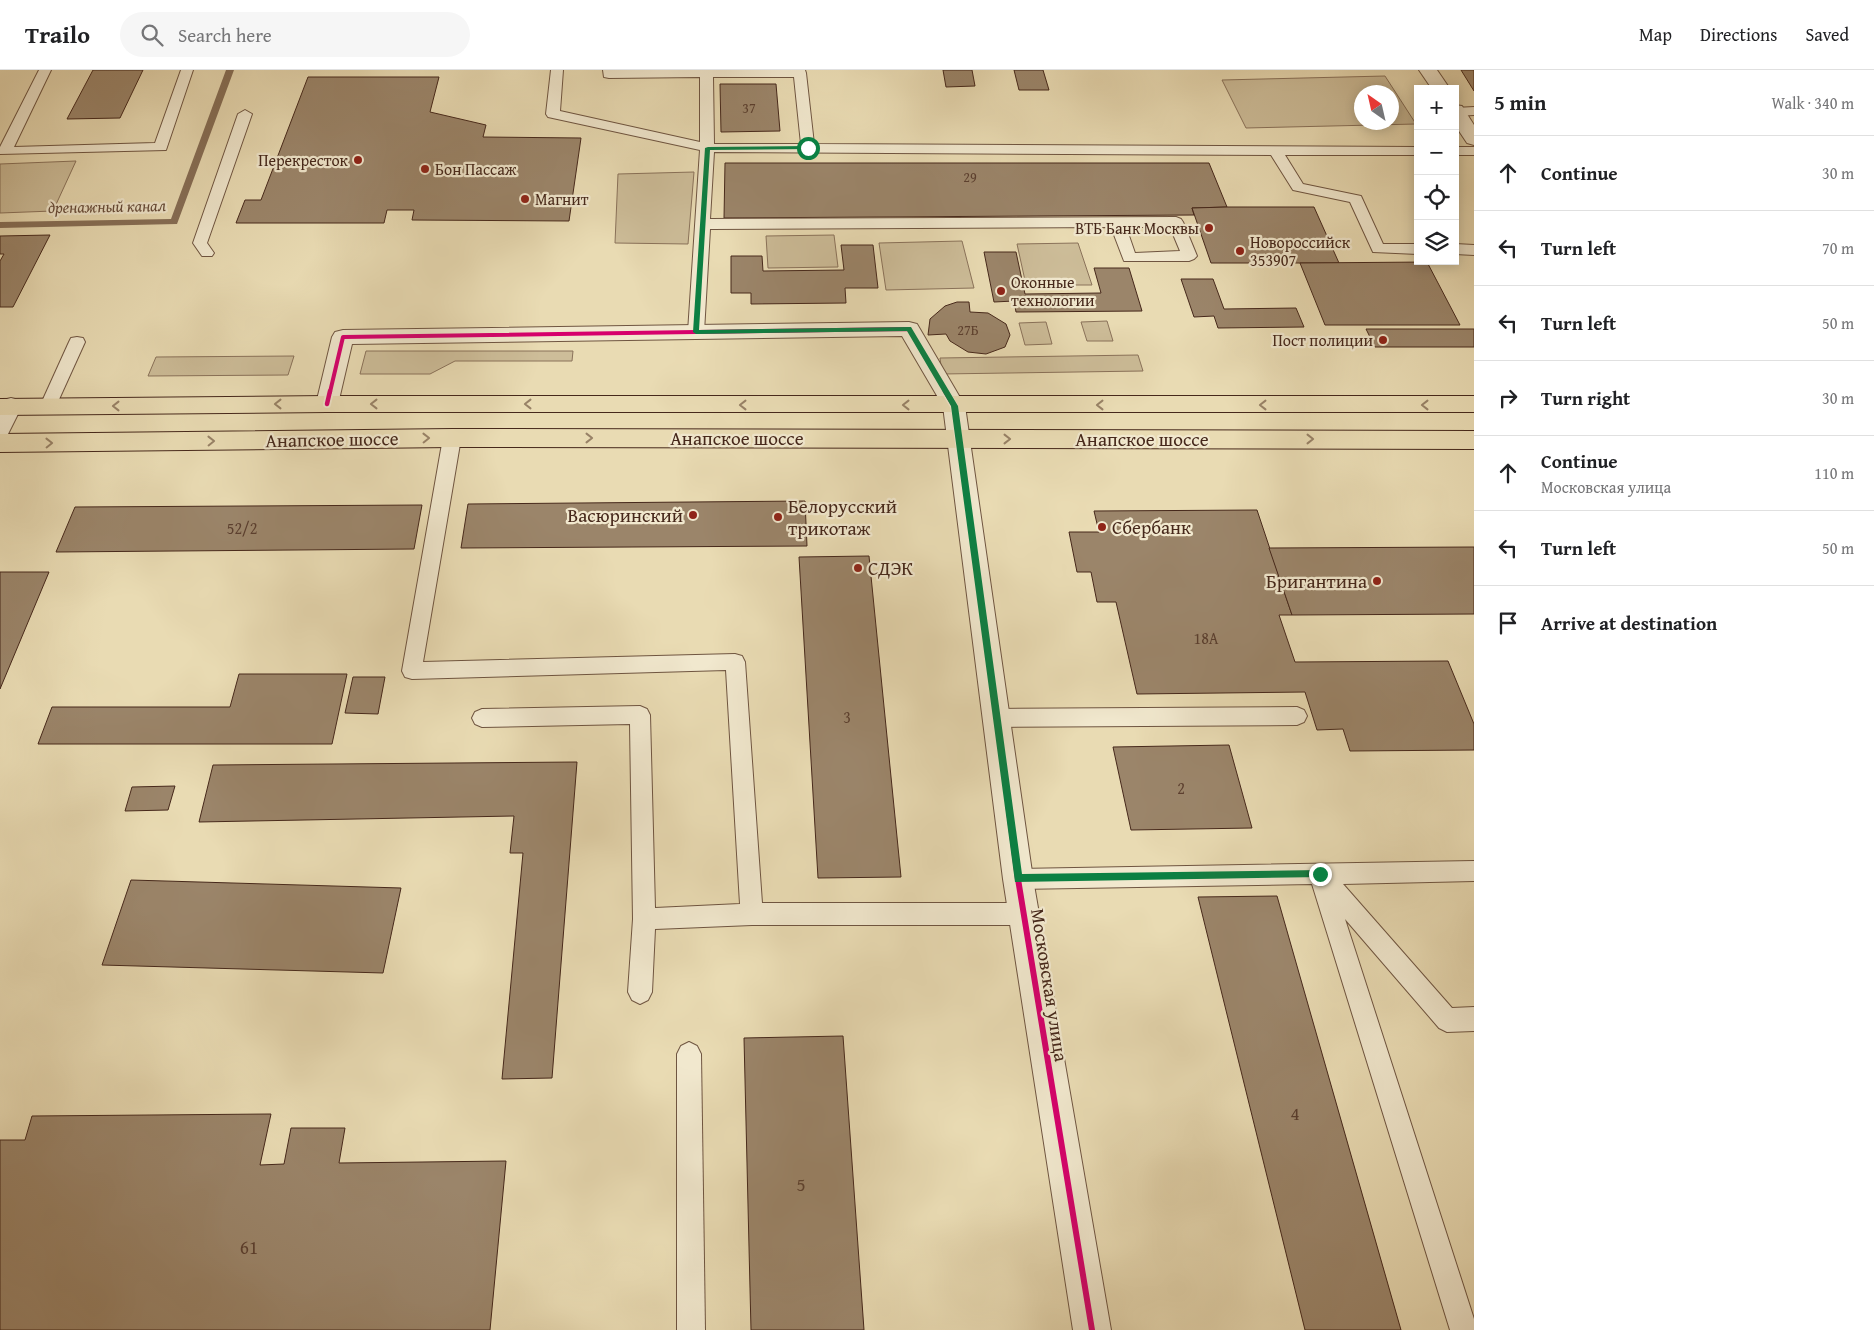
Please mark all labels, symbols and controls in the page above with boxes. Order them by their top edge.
search box [120,12,470,57]
text: Trailo [25,17,90,52]
icon: search [138,21,166,49]
text: Search here [178,21,272,49]
text: Map [1639,21,1672,48]
text: Directions [1700,21,1777,48]
text: Saved [1805,21,1849,48]
north arrow [1354,85,1399,130]
map controls [1414,85,1459,265]
button: + [1414,85,1459,130]
text: 5 min [1494,87,1546,118]
text: Walk · 340 m [1771,91,1854,115]
house number: 37 [742,98,756,118]
button: − [1414,130,1459,175]
route start [797,137,820,160]
place label: Перекресток [258,148,349,172]
marker: Перекресток [352,154,364,166]
place label: Бон Пассаж [435,157,517,181]
icon: ahead [1494,159,1522,187]
text: Continue [1541,159,1618,187]
text: 30 m [1822,161,1854,185]
marker: Бон Пассаж [419,163,431,175]
house number: 29 [963,167,977,187]
button: locate [1414,175,1459,220]
place label: Магнит [535,187,589,211]
water label: дренажный канал [48,193,167,219]
marker: Магнит [519,193,531,205]
place label: ВТБ Банк Москвы [1075,216,1199,240]
button: layers [1414,220,1459,265]
marker: ВТБ Банк Москвы [1203,222,1215,234]
place label: Новороссийск 353907 [1250,230,1351,272]
icon: left [1494,234,1522,262]
text: Turn left [1541,234,1616,262]
text: 70 m [1822,236,1854,260]
marker: Новороссийск 353907 [1234,245,1246,257]
place label: Оконные технологии [1011,270,1095,312]
marker: Оконные технологии [995,285,1007,297]
icon: left [1494,309,1522,337]
text: Turn left [1541,309,1616,337]
text: 50 m [1822,311,1854,335]
house number: 27Б [957,320,979,340]
place label: Пост полиции [1273,328,1373,352]
marker: Пост полиции [1377,334,1389,346]
icon: right [1494,384,1522,412]
text: Turn right [1541,384,1630,412]
text: 30 m [1822,386,1854,410]
one-way arrow [274,399,282,409]
one-way arrow [370,399,378,409]
one-way arrow [524,399,532,409]
one-way arrow [739,400,746,410]
one-way arrow [901,400,909,410]
one-way arrow [1096,400,1104,410]
one-way arrow [1259,400,1266,410]
one-way arrow [1421,400,1429,410]
one-way arrow [111,401,119,411]
street label: Анапское шоссе [265,424,399,454]
street label: Анапское шоссе [670,424,804,452]
street label: Анапское шоссе [1075,425,1209,453]
one-way arrow [422,433,430,443]
one-way arrow [585,433,593,443]
one-way arrow [1004,434,1011,444]
one-way arrow [1306,434,1314,444]
one-way arrow [208,436,215,446]
one-way arrow [45,438,53,448]
text: Continue [1541,447,1618,475]
icon: ahead [1494,459,1522,487]
text: 110 m [1814,461,1854,485]
text: Московская улица [1541,475,1671,499]
place label: Белорусский трикотаж [788,492,897,542]
place label: Васюринский [567,501,683,529]
marker: Васюринский [687,509,699,521]
marker: Белорусский трикотаж [772,511,784,523]
place label: Сбербанк [1112,513,1191,541]
house number: 52/2 [227,516,257,540]
marker: Сбербанк [1096,521,1108,533]
icon: left [1494,534,1522,562]
text: Turn left [1541,534,1616,562]
text: 50 m [1822,536,1854,560]
place label: СДЭК [868,554,913,582]
marker: СДЭК [852,562,864,574]
place label: Бригантина [1266,567,1367,595]
marker: Бригантина [1371,575,1383,587]
icon: arrive [1494,609,1522,637]
text: Arrive at destination [1541,609,1717,637]
house number: 18А [1193,626,1219,650]
house number: 3 [843,705,851,729]
house number: 2 [1177,776,1185,800]
route end [1309,863,1332,886]
street label: Московская улица [1024,907,1076,1063]
house number: 4 [1290,1099,1300,1127]
house number: 5 [796,1170,806,1198]
house number: 61 [240,1233,258,1261]

